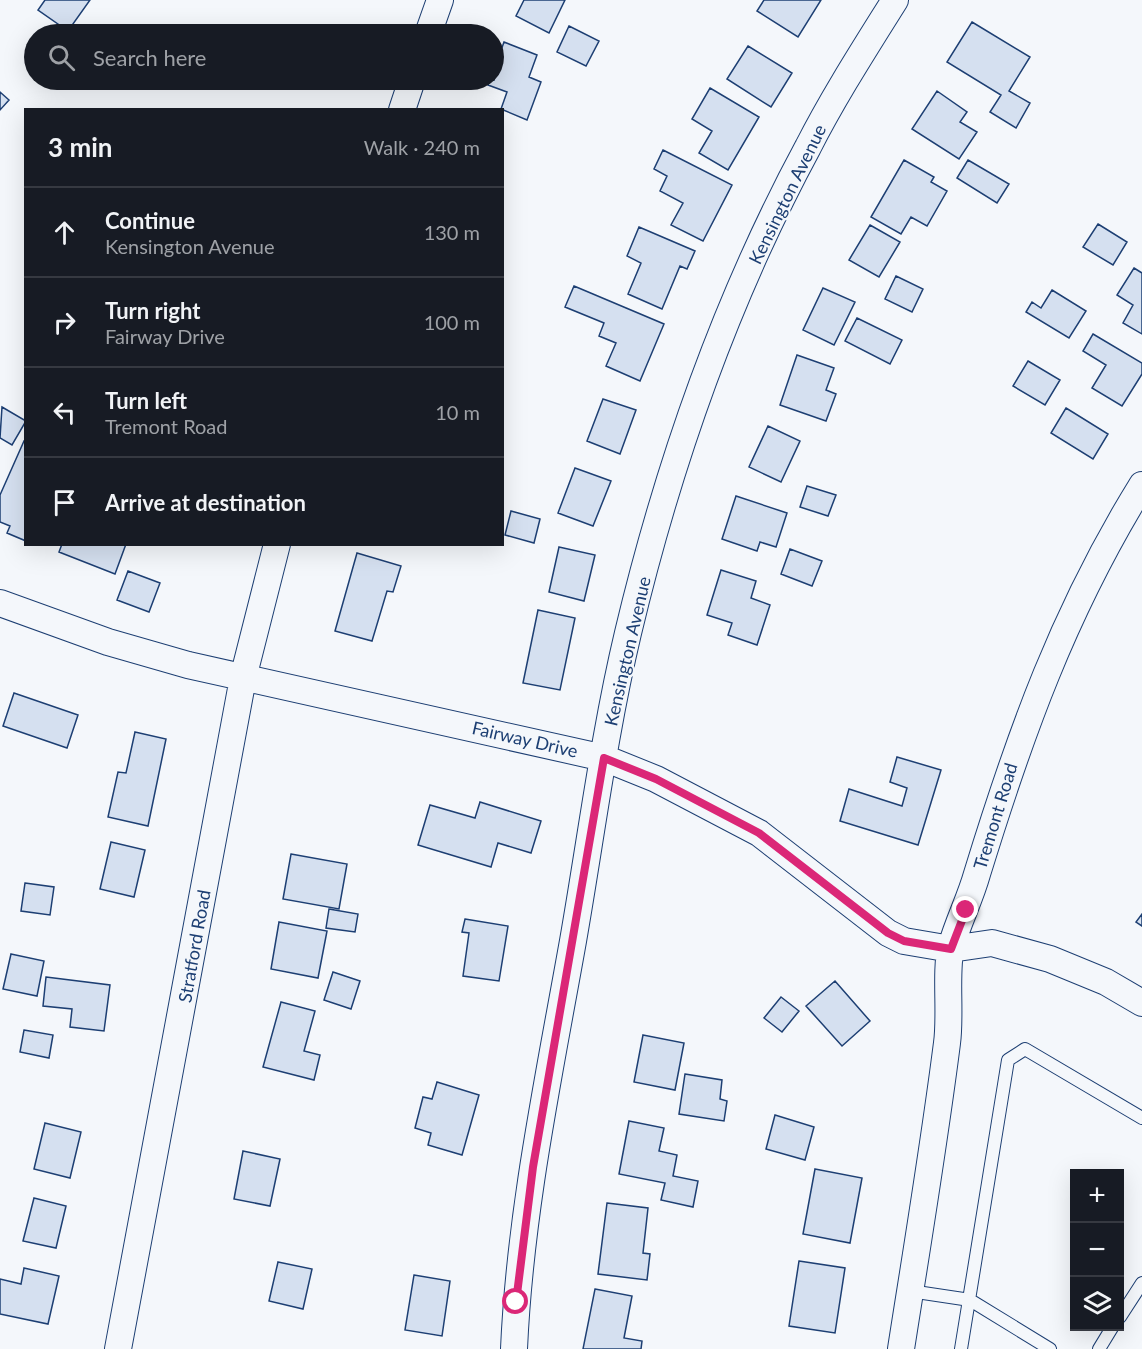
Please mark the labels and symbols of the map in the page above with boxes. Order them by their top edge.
street label: Kensington Avenue [744,121,830,267]
street label: Kensington Avenue [599,574,655,728]
street label: Fairway Drive [470,716,580,762]
street label: Tremont Road [968,760,1022,872]
street label: Stratford Road [173,888,215,1004]
route end [952,896,978,922]
route start [502,1288,528,1314]

